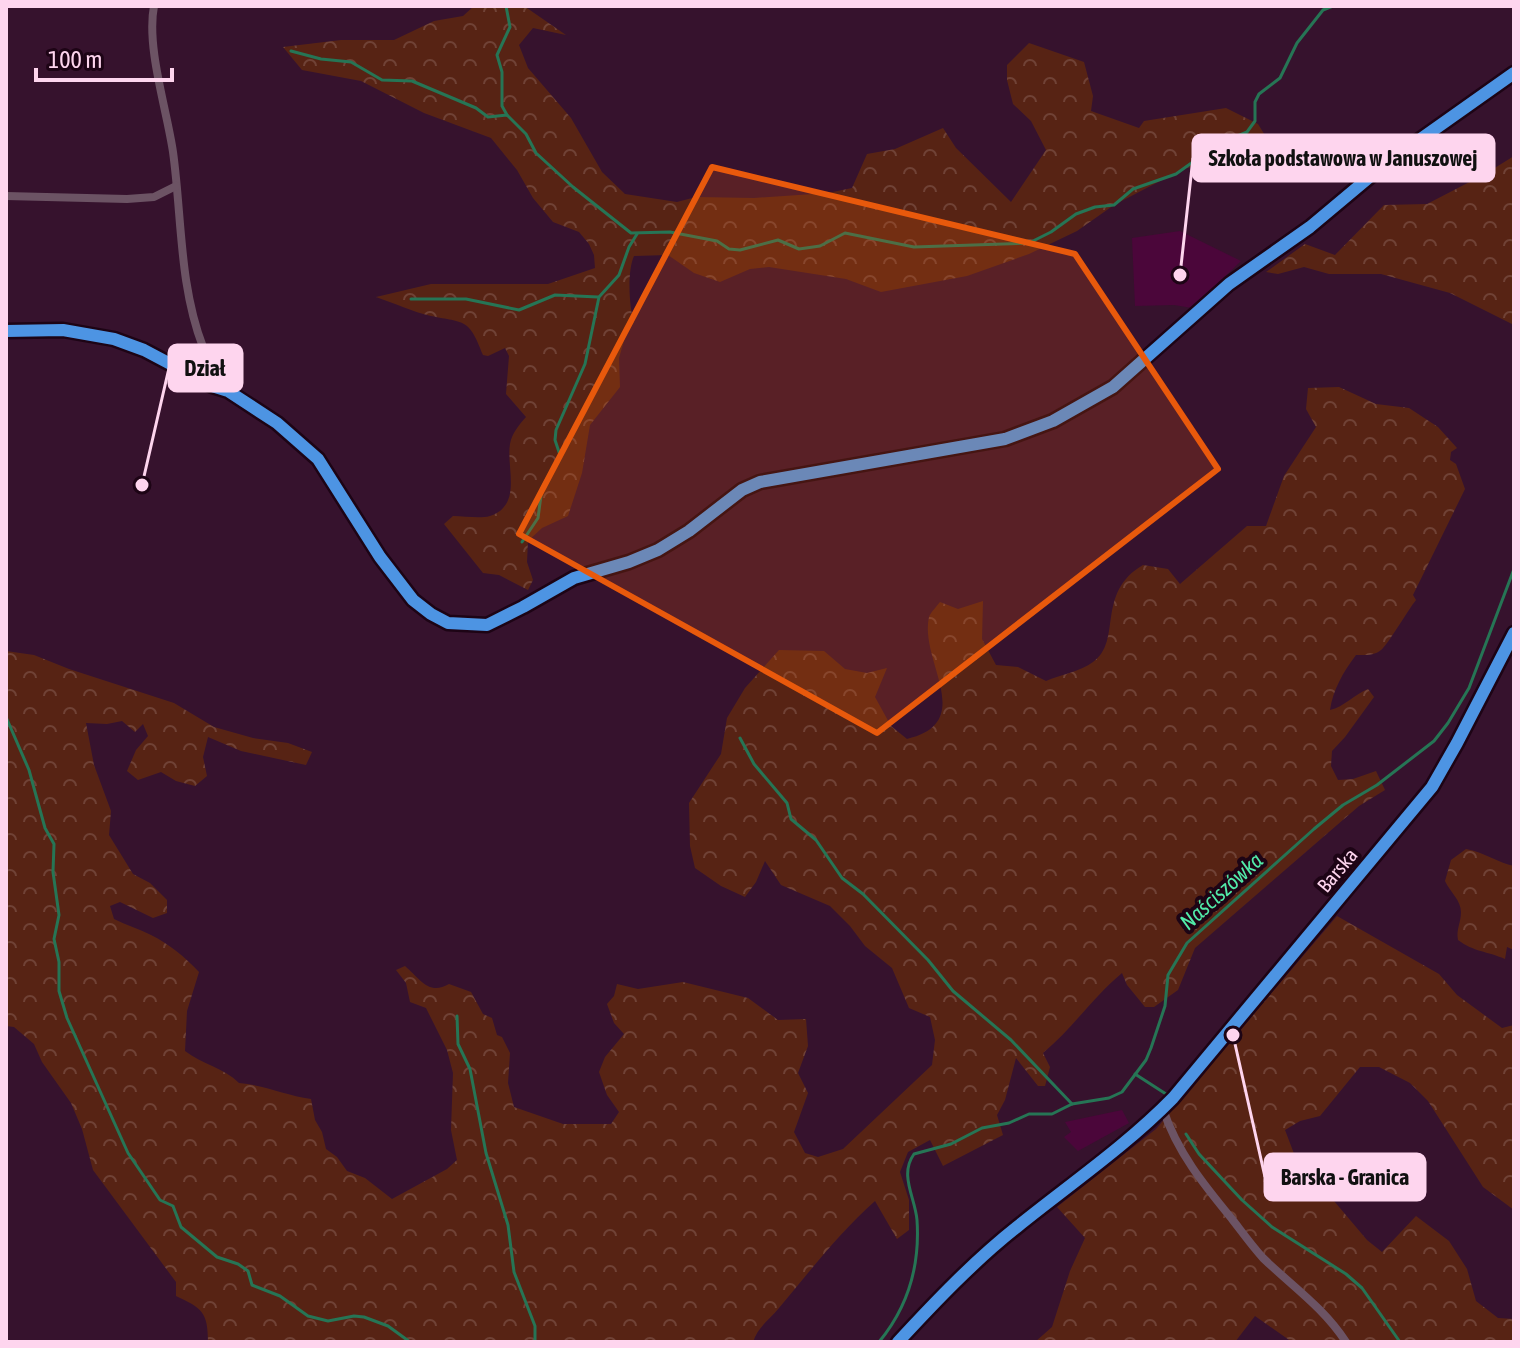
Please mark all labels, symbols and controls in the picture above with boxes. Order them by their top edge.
scale bar [36,32,172,82]
text: 100 m [48,46,102,73]
callout: Szkoła podstawowa w Januszowej [1193,135,1494,181]
text: Szkoła podstawowa w Januszowej [1209,145,1477,171]
callout: Dział [169,345,242,391]
text: Dział [184,355,227,381]
street label: Barska [1312,844,1362,896]
water label: Naściszówka [1174,847,1268,935]
callout: Barska - Granica [1265,1154,1425,1200]
text: Barska - Granica [1281,1164,1409,1190]

